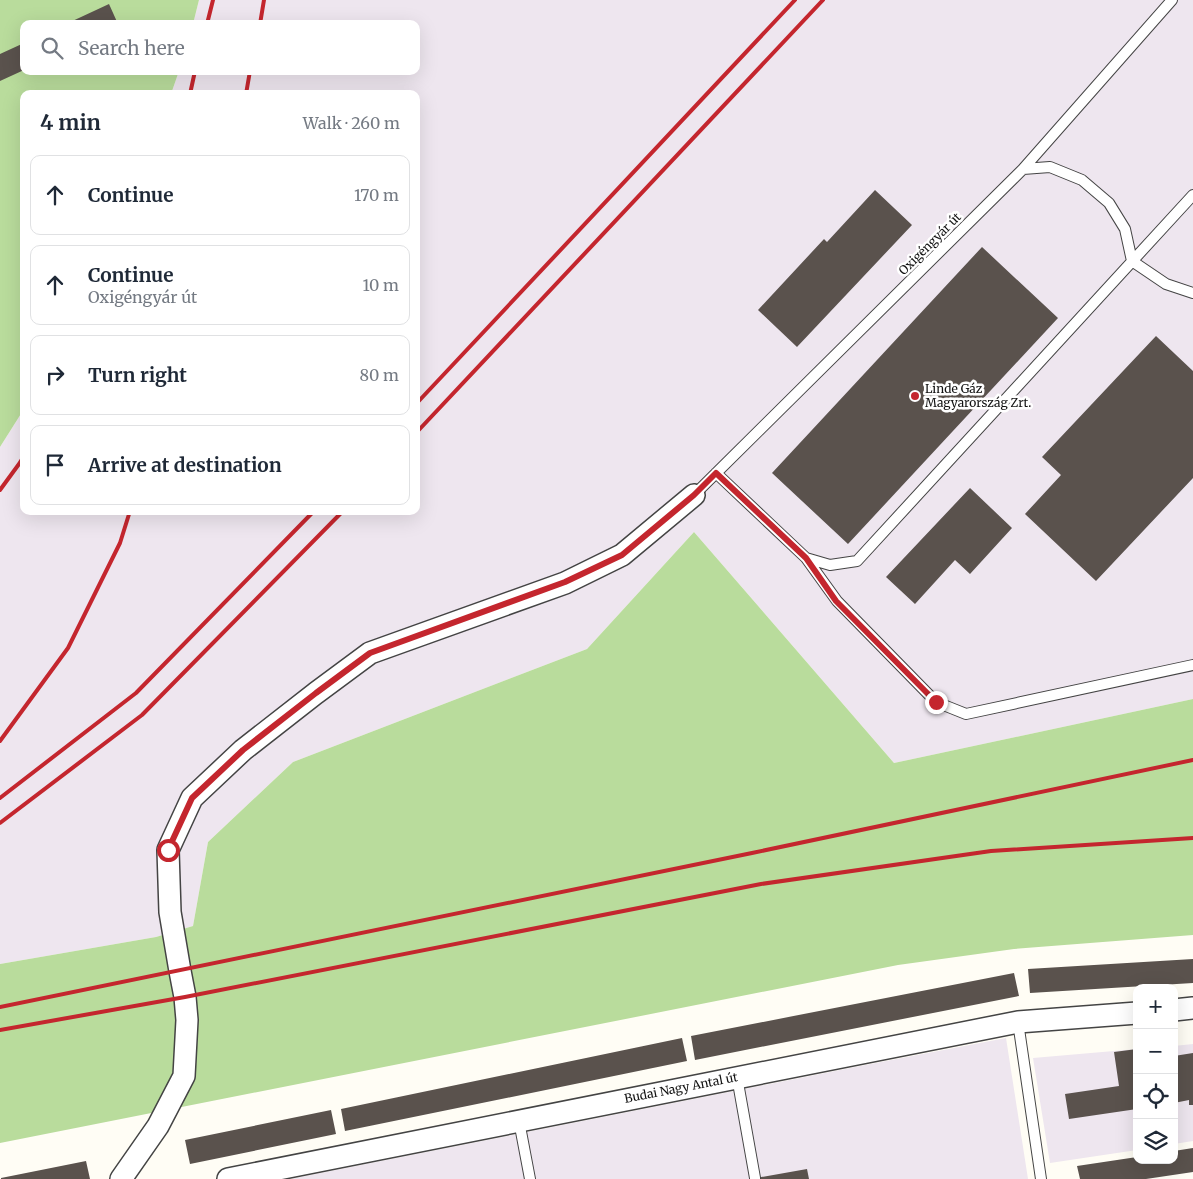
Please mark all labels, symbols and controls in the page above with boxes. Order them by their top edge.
search box [20,20,420,75]
icon: search [38,34,66,62]
text: Search here [78,36,185,60]
text: 4 min [40,109,101,136]
text: Walk · 260 m [303,113,400,133]
icon: ahead [41,181,69,209]
text: Continue [88,183,174,207]
text: 170 m [354,185,399,205]
street label: Oxigéngyár út [895,209,964,278]
text: Continue [88,263,174,287]
icon: ahead [41,271,69,299]
text: 10 m [362,275,399,295]
text: Oxigéngyár út [88,287,197,307]
icon: right [41,361,69,389]
text: Turn right [88,363,187,387]
text: 80 m [360,365,399,385]
place label: Linde Gáz Magyarország Zrt. [925,381,1031,410]
marker: Linde Gáz Magyarország Zrt. [909,390,921,402]
icon: arrive [41,451,69,479]
text: Arrive at destination [88,453,282,477]
route end [925,691,948,714]
route start [157,839,180,862]
map controls [1133,984,1178,1164]
button: + [1133,984,1178,1029]
button: − [1133,1029,1178,1074]
street label: Budai Nagy Antal út [623,1069,739,1106]
button: locate [1133,1074,1178,1119]
button: layers [1133,1119,1178,1164]

